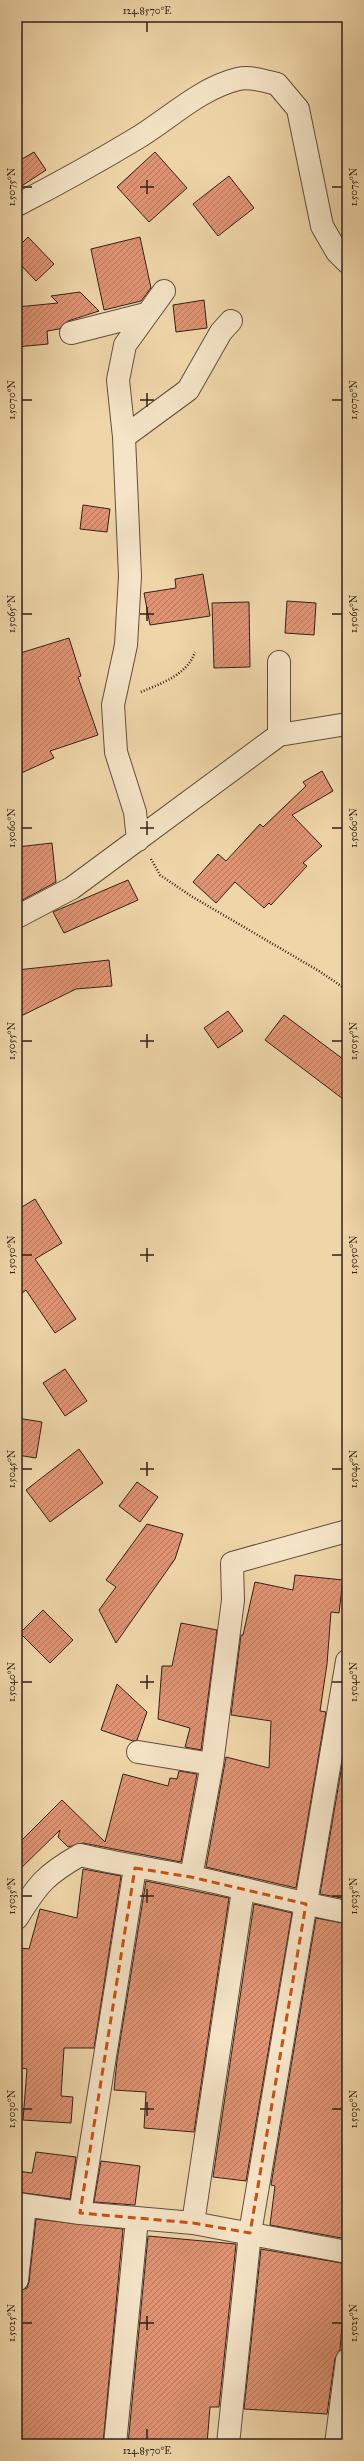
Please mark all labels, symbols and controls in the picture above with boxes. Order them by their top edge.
text: 124.8570°E [123,5,171,17]
text: 1.5075°N [6,167,18,206]
text: 1.5075°N [348,167,360,206]
text: 1.5070°N [6,380,18,420]
text: 1.5070°N [348,380,360,420]
text: 1.5065°N [6,594,18,633]
text: 1.5065°N [348,594,360,633]
text: 1.5060°N [6,808,18,848]
text: 1.5060°N [348,808,360,848]
text: 1.5055°N [6,1022,18,1060]
text: 1.5055°N [348,1022,360,1060]
text: 1.5050°N [6,1235,18,1274]
text: 1.5050°N [348,1235,360,1274]
text: 1.5045°N [6,1449,18,1488]
text: 1.5045°N [348,1449,360,1488]
text: 1.5040°N [6,1662,18,1702]
text: 1.5040°N [348,1662,360,1702]
text: 1.5035°N [6,1877,18,1915]
text: 1.5035°N [348,1877,360,1915]
text: 1.5030°N [6,2089,18,2128]
text: 1.5030°N [348,2089,360,2128]
text: 1.5025°N [6,2304,18,2342]
text: 1.5025°N [348,2304,360,2342]
text: 124.8570°E [123,2445,171,2457]

